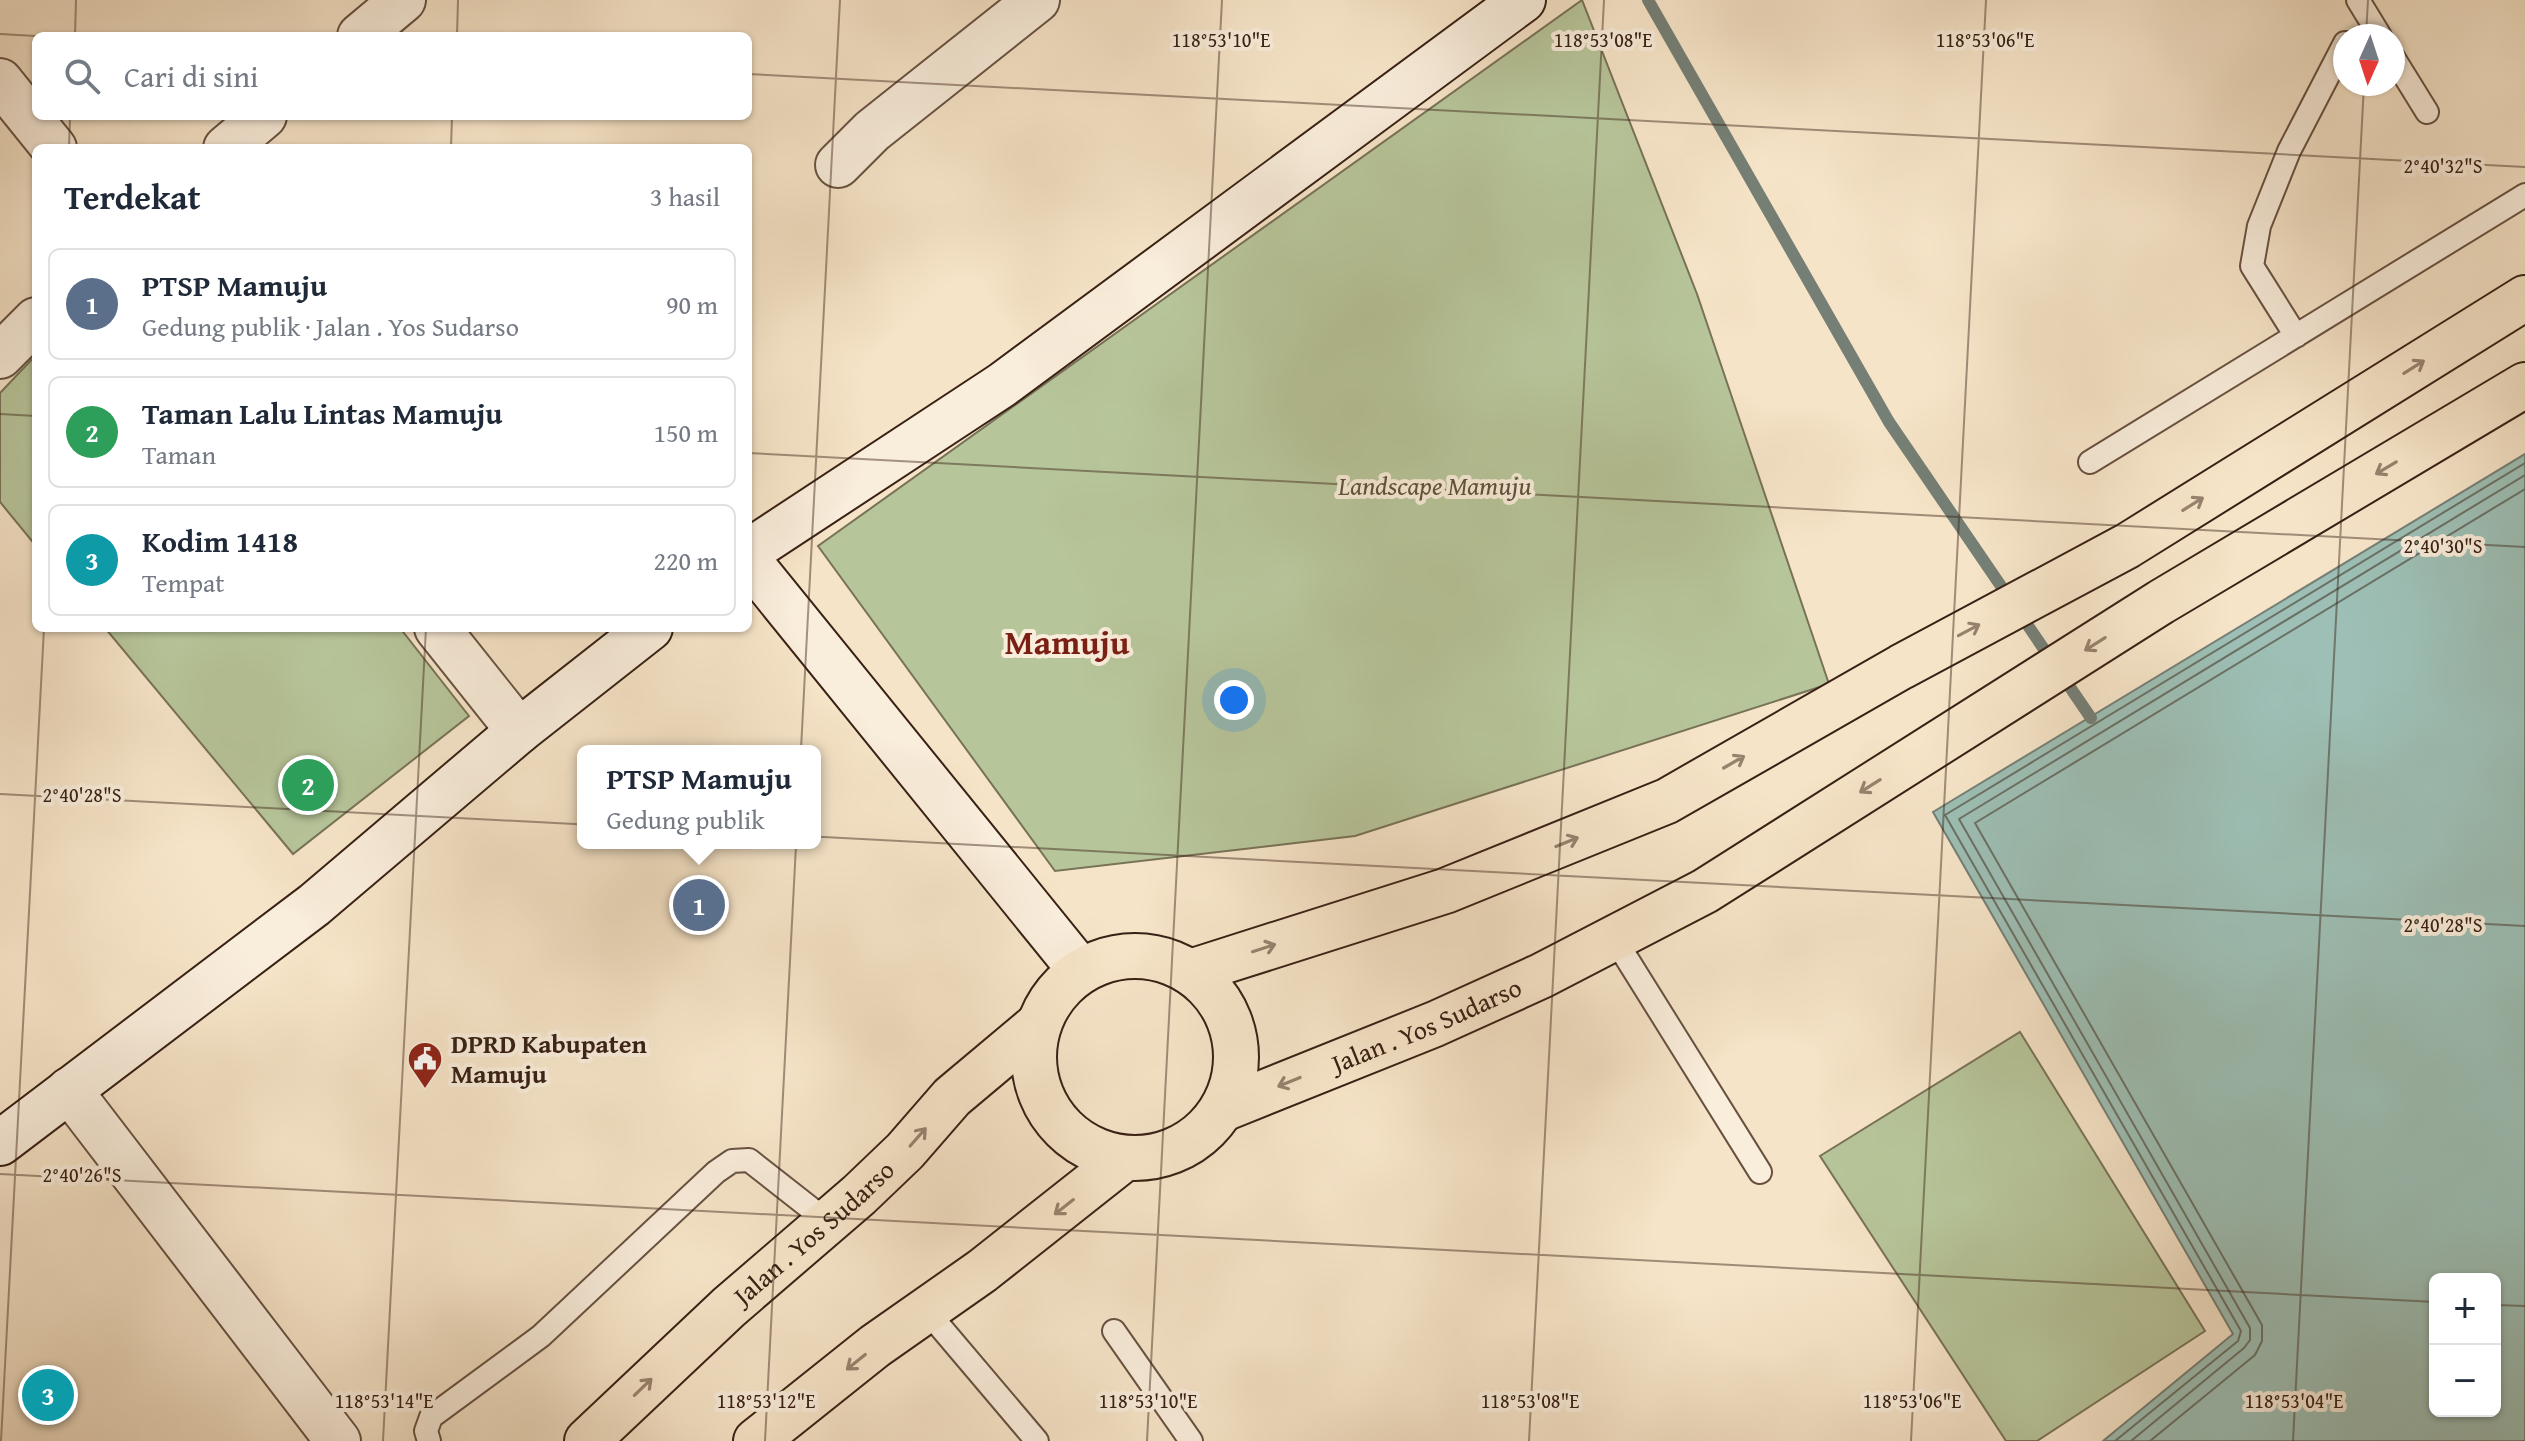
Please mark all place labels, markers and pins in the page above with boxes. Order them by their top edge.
pin: 2 [282,755,334,815]
pin: 1 [673,875,725,935]
place label: DPRD Kabupaten Mamuju [451,1024,647,1093]
public building icon: DPRD Kabupaten Mamuju [406,1040,444,1090]
pin: 3 [22,1365,74,1425]

